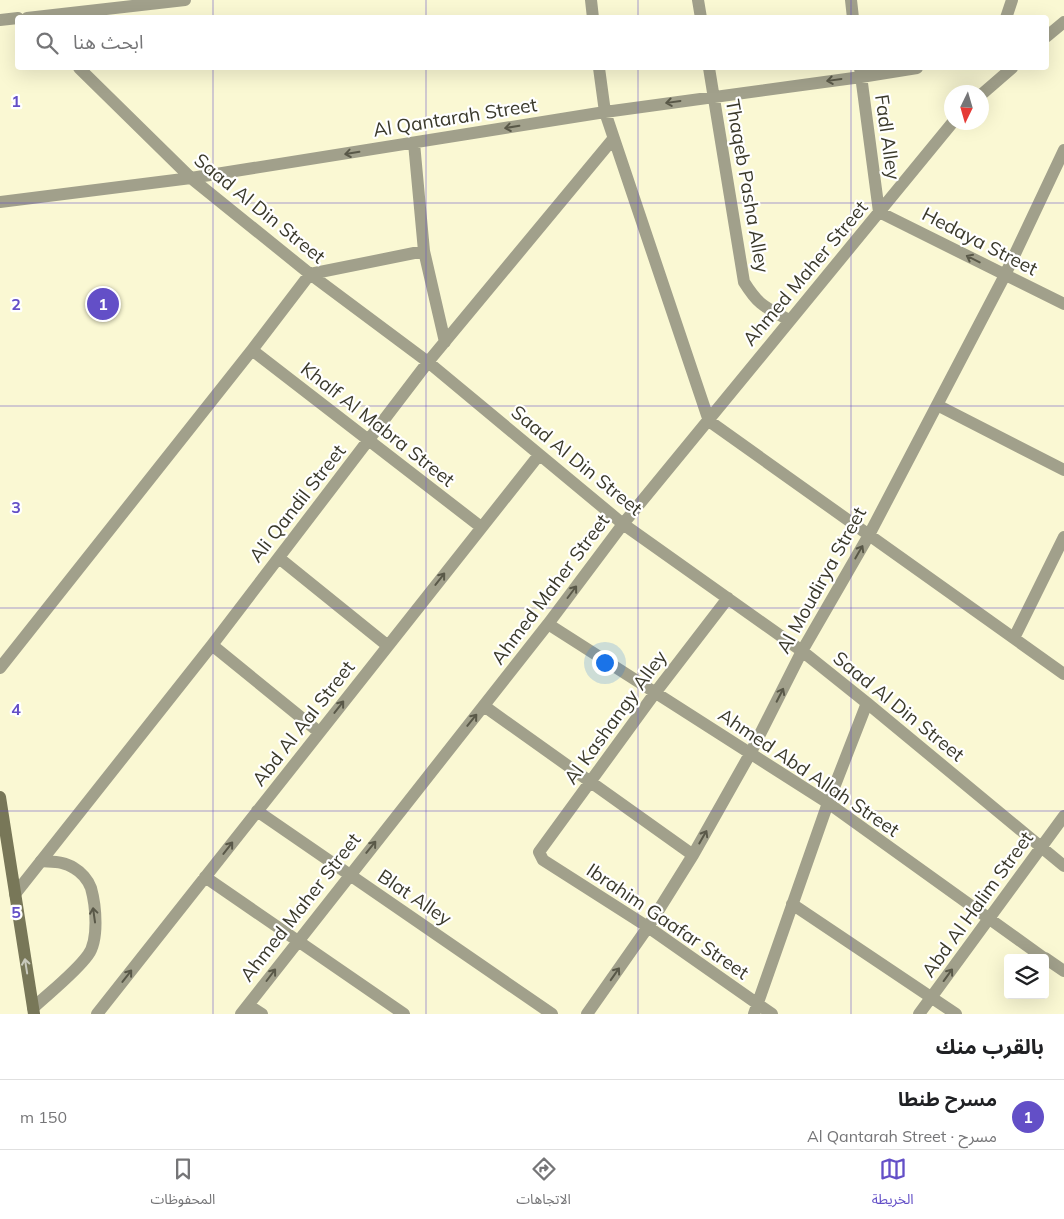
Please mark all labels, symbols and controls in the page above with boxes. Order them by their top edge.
search box [15,15,1049,70]
icon: search [33,29,61,57]
text: ابحث هنا [73,30,143,54]
one-way arrow [826,76,842,86]
north arrow [944,85,989,130]
text: 1 [11,91,21,111]
street label: Al Qantarah Street [371,92,539,142]
street label: Fadl Alley [870,93,906,181]
one-way arrow [665,97,681,107]
street label: Thaqeb Pasha Alley [721,97,775,275]
one-way arrow [505,123,521,133]
street label: Saad Al Din Street [190,148,331,268]
one-way arrow [344,148,360,158]
street label: Ahmed Maher Street [737,195,873,350]
street label: Hedaya Street [918,202,1042,281]
one-way arrow [966,254,981,264]
pin: 1 [87,285,119,323]
text: 2 [11,294,21,314]
street label: Khalf Al Mabra Street [296,356,460,492]
street label: Saad Al Din Street [507,400,648,520]
street label: Ali Qandil Street [243,439,351,567]
text: 3 [11,497,21,517]
street label: Al Moudirya Street [771,502,871,657]
street label: Ahmed Maher Street [486,509,615,669]
one-way arrow [854,545,864,560]
one-way arrow [435,572,445,586]
one-way arrow [567,585,577,599]
street label: Al Kashangy Alley [558,645,672,789]
street label: Saad Al Din Street [829,646,970,766]
your location [592,650,618,676]
street label: Abd Al Aal Street [247,655,360,790]
one-way arrow [775,687,785,702]
text: 4 [11,699,21,719]
one-way arrow [334,701,345,714]
street label: Ahmed Abd Allah Street [714,702,904,842]
one-way arrow [467,713,477,727]
street label: Abd Al Halim Street [916,826,1038,982]
street label: Ahmed Maher Street [235,828,366,986]
one-way arrow [698,831,708,845]
one-way arrow [365,841,376,854]
one-way arrow [222,842,233,855]
street label: Ibrahim Gaafar Street [582,858,754,984]
street label: Blat Alley [374,864,456,930]
text: 5 [11,902,21,922]
one-way arrow [89,907,99,923]
map controls [1004,954,1049,999]
button: layers [1004,954,1049,999]
one-way arrow [21,958,31,974]
one-way arrow [610,967,620,981]
one-way arrow [943,968,953,982]
one-way arrow [265,969,276,982]
one-way arrow [122,970,133,983]
text: بالقرب منك [936,1033,1044,1059]
text: مسرح طنطا [898,1087,997,1111]
text: 150 m [20,1107,67,1127]
text: 1 [1023,1107,1033,1127]
text: مسرح · Al Qantarah Street [807,1126,997,1146]
tab: المحفوظات [150,1155,215,1214]
tab: الاتجاهات [516,1155,571,1214]
tab: الخريطة [872,1155,914,1214]

